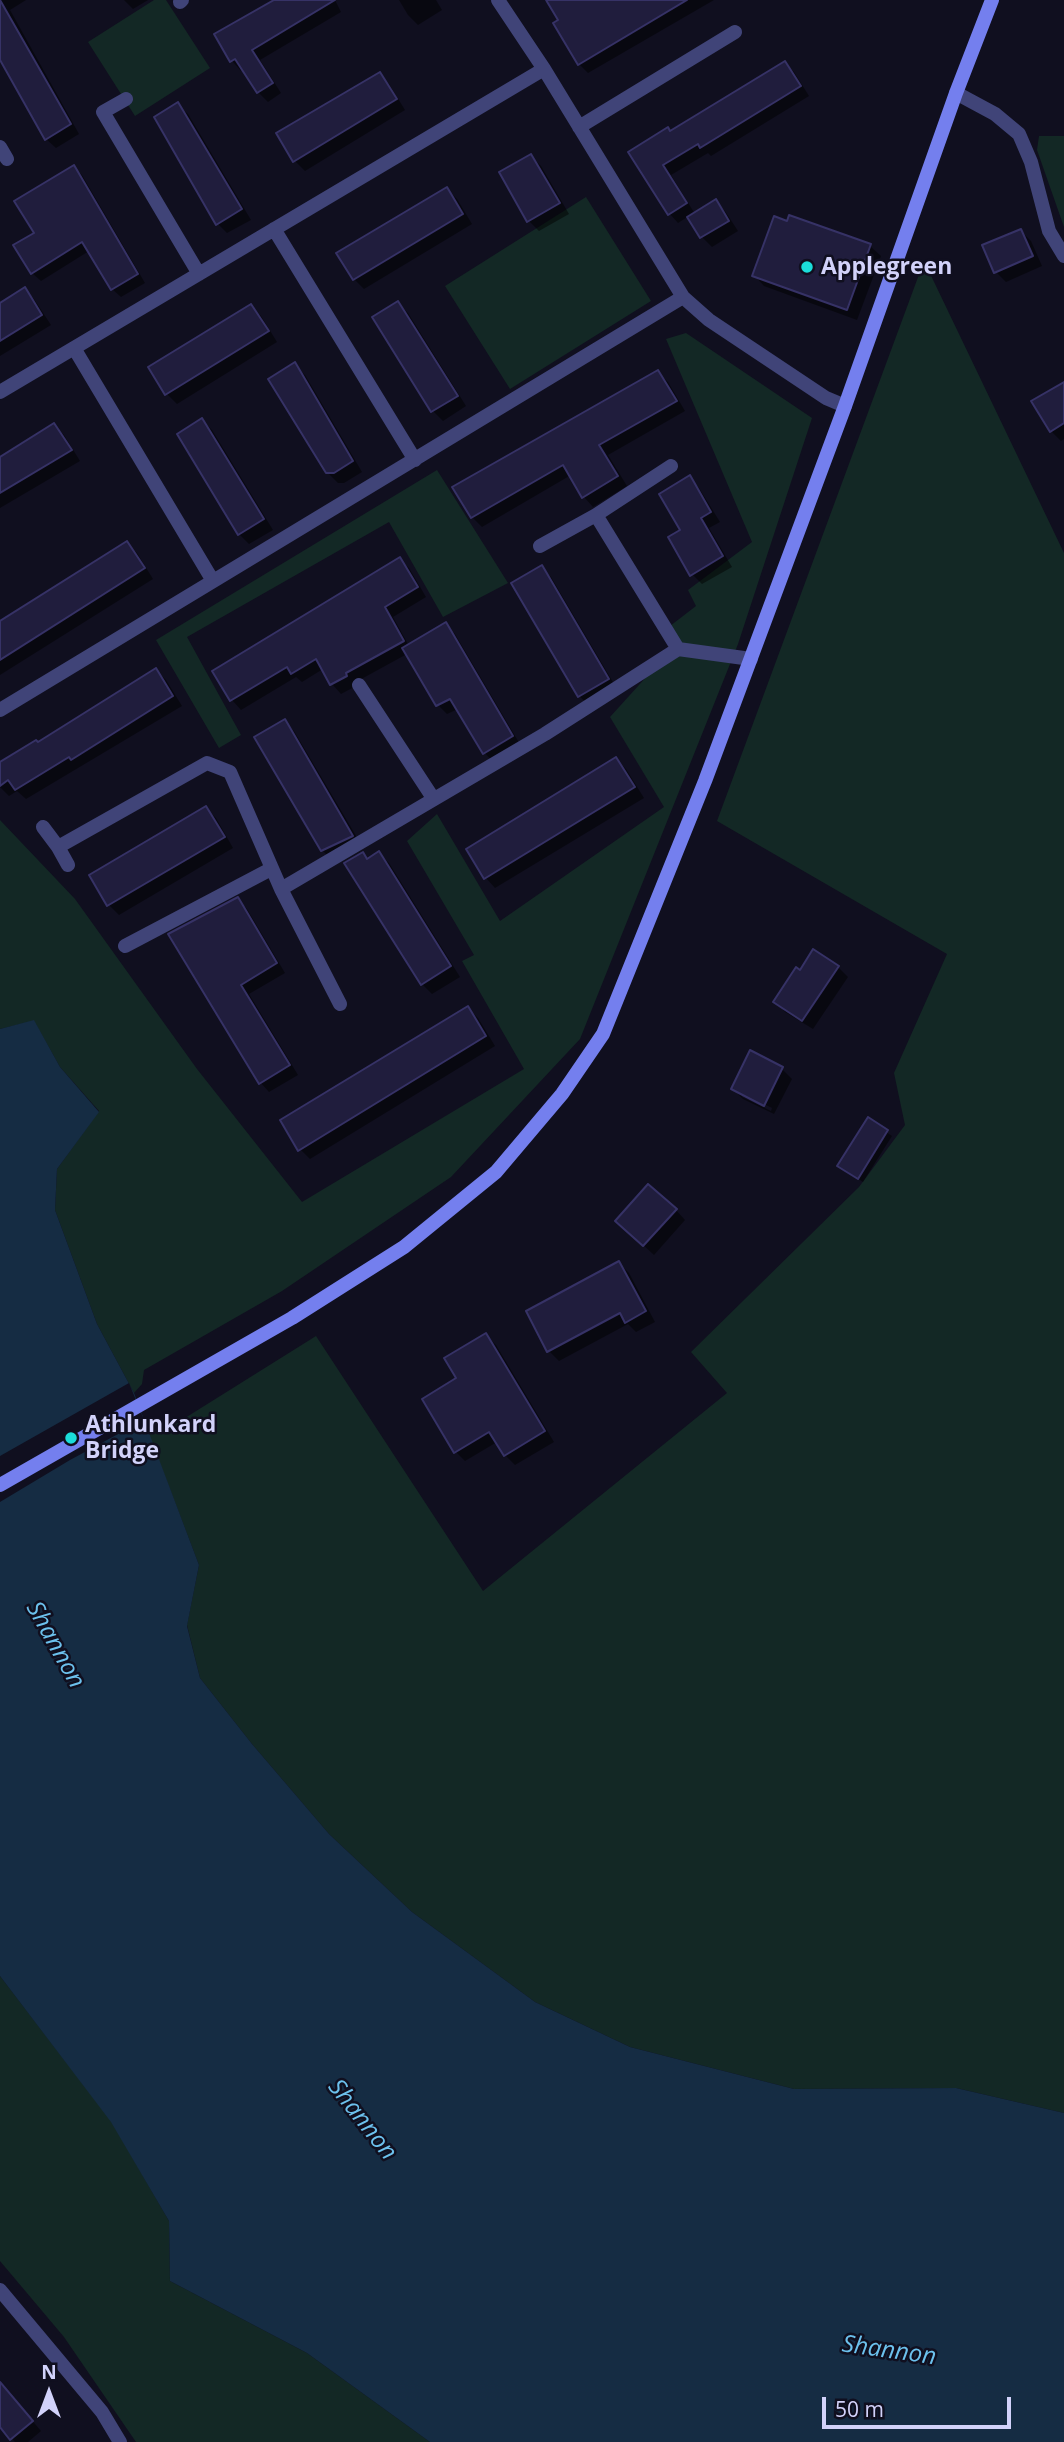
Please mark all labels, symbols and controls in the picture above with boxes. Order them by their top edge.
place label: Applegreen [821,253,952,281]
marker: Applegreen [799,259,815,275]
place label: Athlunkard Bridge [85,1411,216,1465]
marker: Athlunkard Bridge [63,1430,79,1446]
water label: Shannon [20,1597,90,1693]
water label: Shannon [322,2074,402,2166]
water label: Shannon [840,2330,938,2372]
north arrow [14,2358,84,2428]
text: N [41,2359,57,2385]
scale bar [826,2382,1015,2426]
text: 50 m [835,2395,884,2423]

